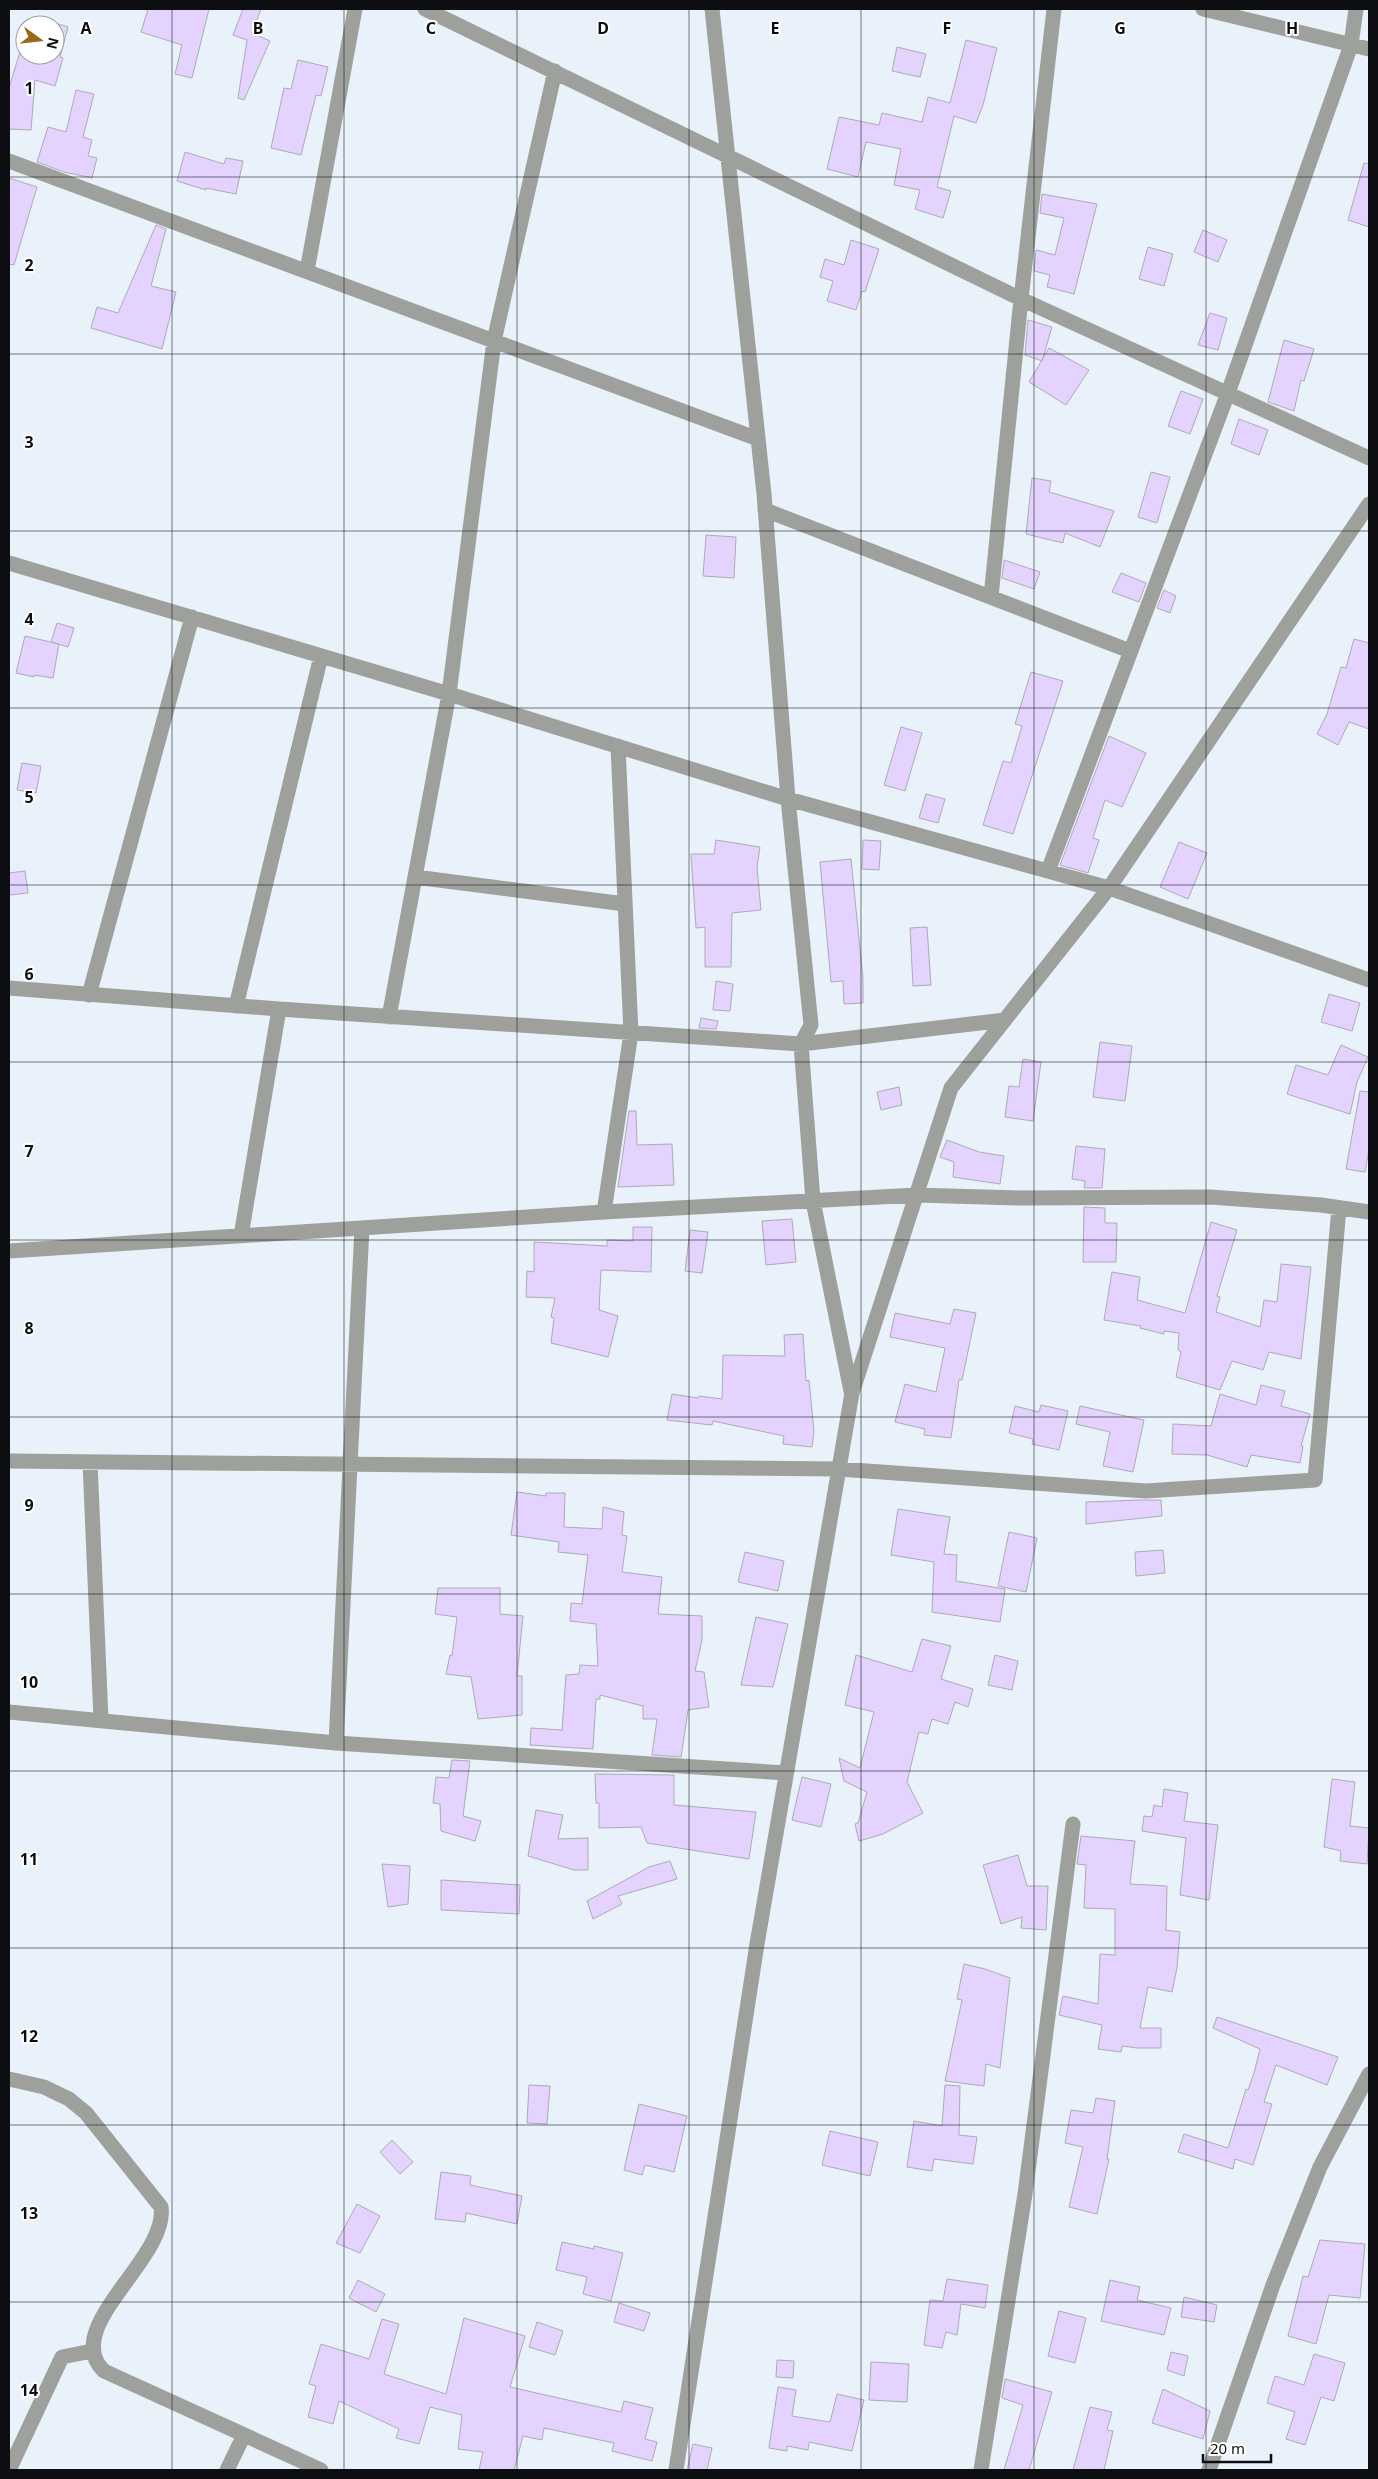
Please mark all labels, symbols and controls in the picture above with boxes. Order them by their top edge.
north arrow [15,15,65,65]
text: A [80,17,92,39]
text: B [253,17,263,39]
text: C [426,17,436,39]
text: D [597,17,609,39]
text: E [771,17,780,39]
text: F [943,17,951,39]
text: G [1114,17,1126,39]
text: H [1286,17,1298,39]
text: N [42,36,64,51]
text: 1 [24,77,34,99]
text: 2 [24,254,34,276]
text: 3 [24,431,34,453]
text: 4 [24,608,34,630]
text: 5 [24,786,34,808]
text: 6 [24,963,34,985]
text: 7 [24,1140,34,1162]
text: 8 [24,1317,34,1339]
text: 9 [24,1494,34,1516]
text: 10 [20,1671,38,1693]
text: 11 [20,1848,38,1870]
text: 12 [20,2025,38,2047]
text: 13 [20,2202,38,2224]
text: 14 [20,2379,38,2401]
scale bar [1203,2432,1270,2464]
text: 20 m [1210,2438,1245,2458]

